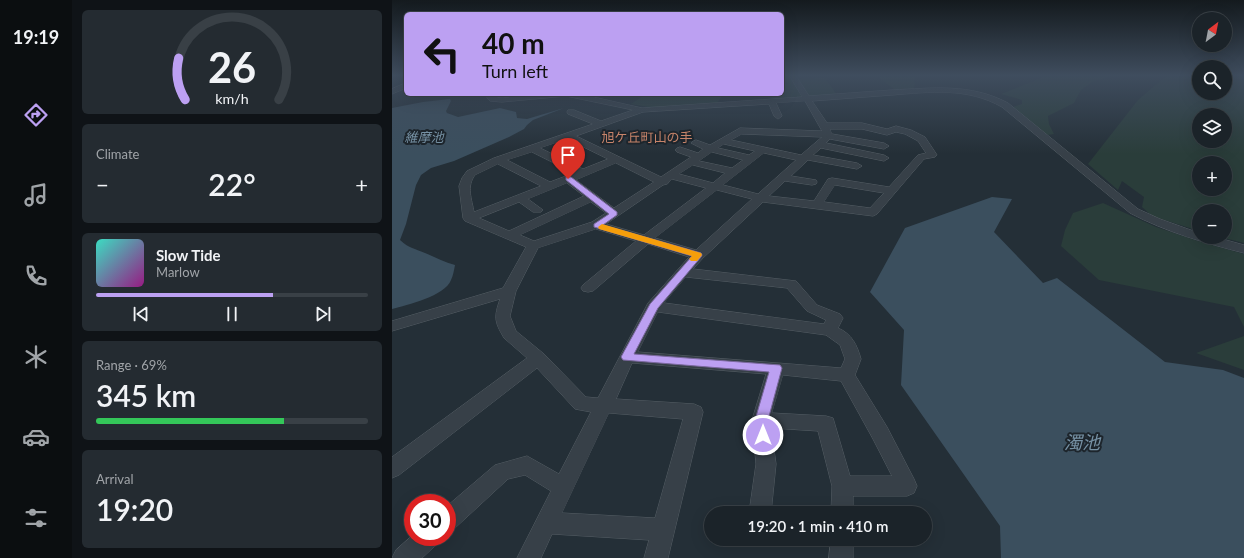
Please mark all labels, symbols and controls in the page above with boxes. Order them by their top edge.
north arrow [1192,12,1232,52]
map controls [1192,12,1232,244]
text: 19:19 [13,26,59,48]
text: 40 m [482,26,545,60]
icon: left [416,28,468,80]
text: 26 [208,42,256,92]
text: Turn left [482,60,548,82]
button: search [1192,60,1232,100]
text: km/h [215,90,249,107]
icon: directions [22,101,50,129]
button: layers [1192,108,1232,148]
water label: 維摩池 [404,129,445,145]
district label: 旭ケ丘町山の手 [601,129,693,145]
pin [551,138,585,179]
icon: arrive [557,144,579,166]
text: Climate [96,146,139,162]
button: + [1192,156,1232,196]
text: 22° [208,166,256,202]
text: − [96,171,109,198]
text: + [355,171,368,198]
icon: music [22,181,50,209]
button: − [1192,204,1232,244]
text: Slow Tide [156,246,221,264]
icon: phone [22,262,50,290]
text: Marlow [156,264,200,280]
icon: previous [130,303,152,325]
icon: pause [221,303,243,325]
icon: next [312,303,334,325]
icon: climate [22,343,50,371]
text: Range · 69% [96,357,167,373]
text: 345 km [96,377,196,413]
position arrow [742,414,784,456]
icon: car [22,423,50,451]
water label: 濁池 [1064,431,1102,453]
text: Arrival [96,471,133,487]
text: 19:20 [96,491,173,527]
speed limit sign: 30 [404,494,456,546]
icon: filters [22,504,50,532]
text: 19:20 · 1 min · 410 m [748,517,888,535]

